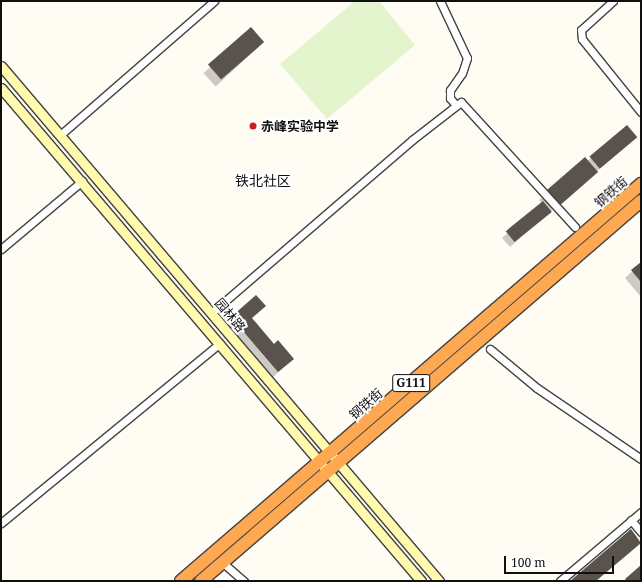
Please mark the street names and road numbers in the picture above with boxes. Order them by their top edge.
street label: 钢铁街 [591,173,631,211]
street label: 园林路 [211,295,249,335]
road number: G111 [392,373,430,393]
street label: 钢铁街 [346,385,386,423]

